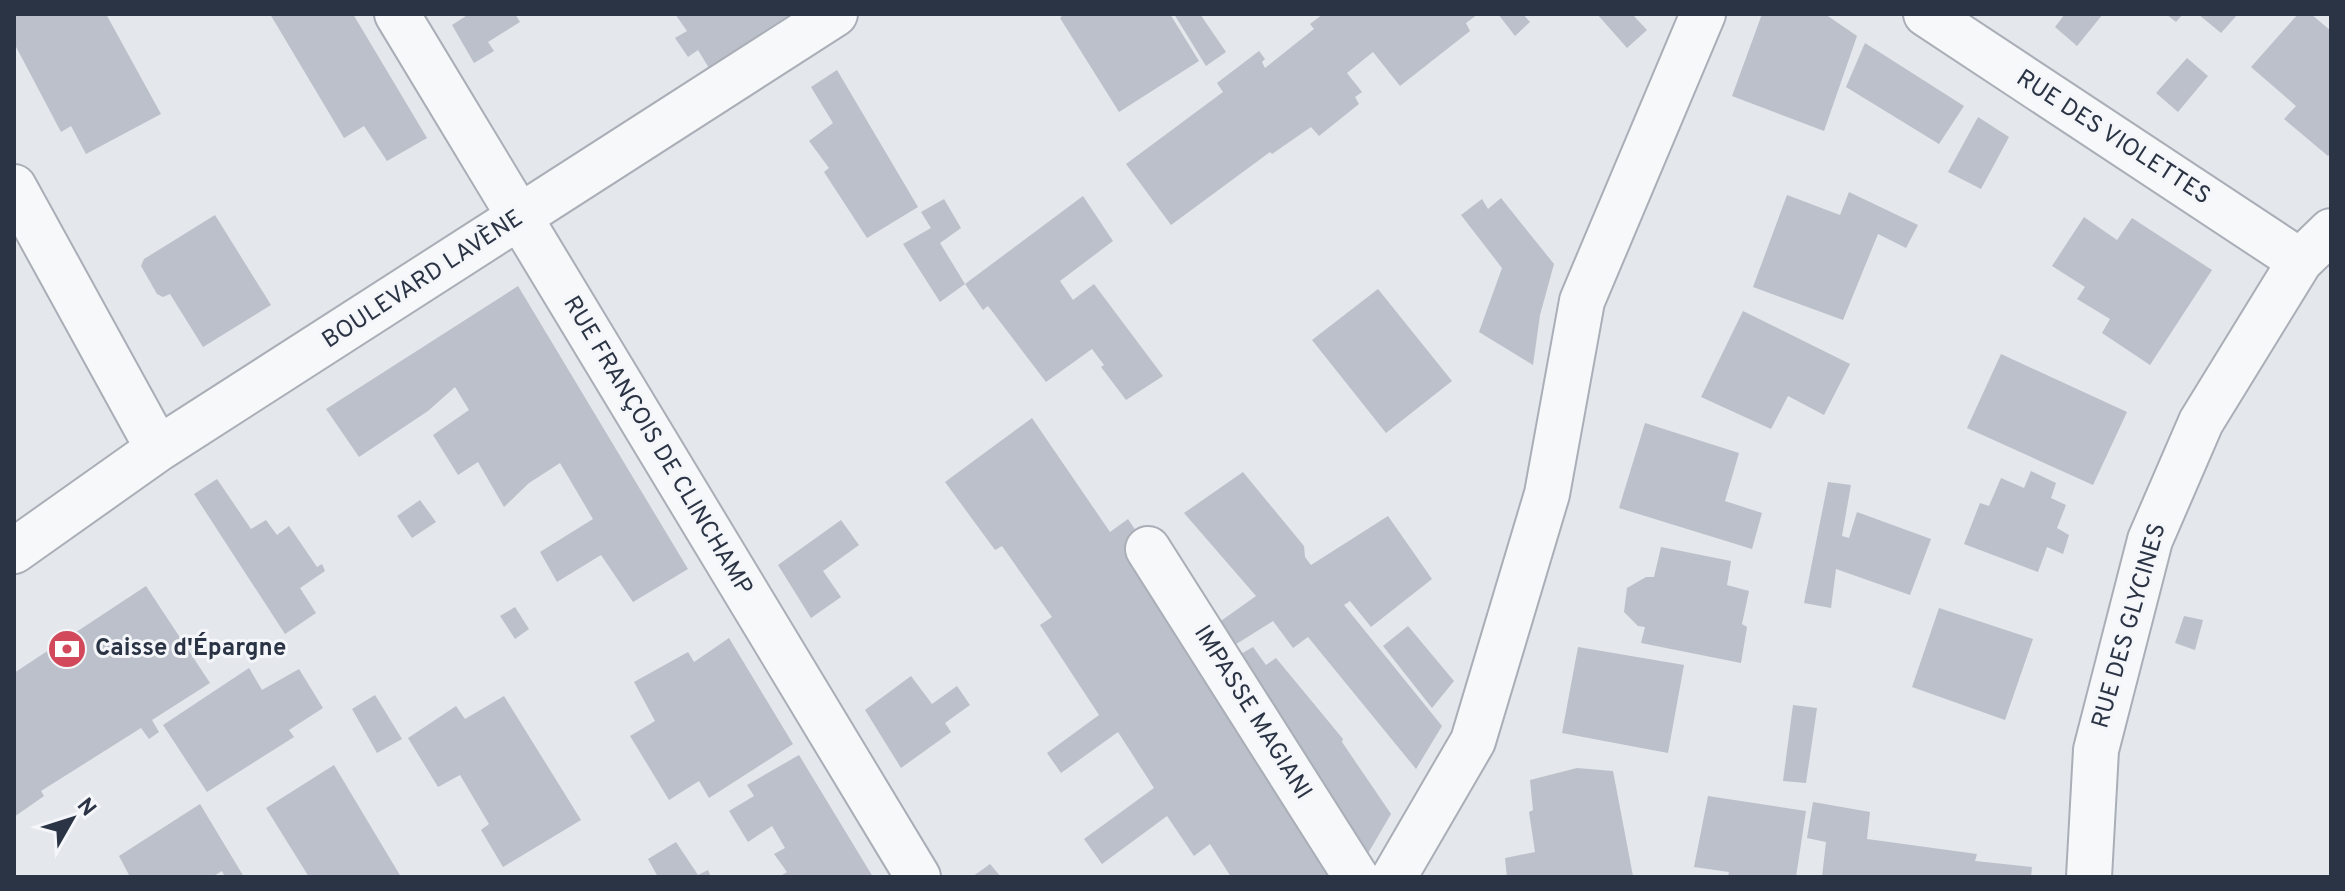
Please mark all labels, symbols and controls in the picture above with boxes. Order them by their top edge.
street label: RUE DES VIOLETTES [2010,64,2216,212]
street label: BOULEVARD LAVÈNE [316,202,529,356]
street label: RUE FRANÇOIS DE CLINCHAMP [556,291,758,601]
street label: RUE DES GLYCINES [2086,520,2174,732]
street label: IMPASSE MAGIANI [1186,620,1318,806]
bank icon: Caisse d'Épargne [46,628,88,670]
place label: Caisse d'Épargne [95,632,286,664]
north arrow [32,779,112,859]
text: N [70,793,101,823]

